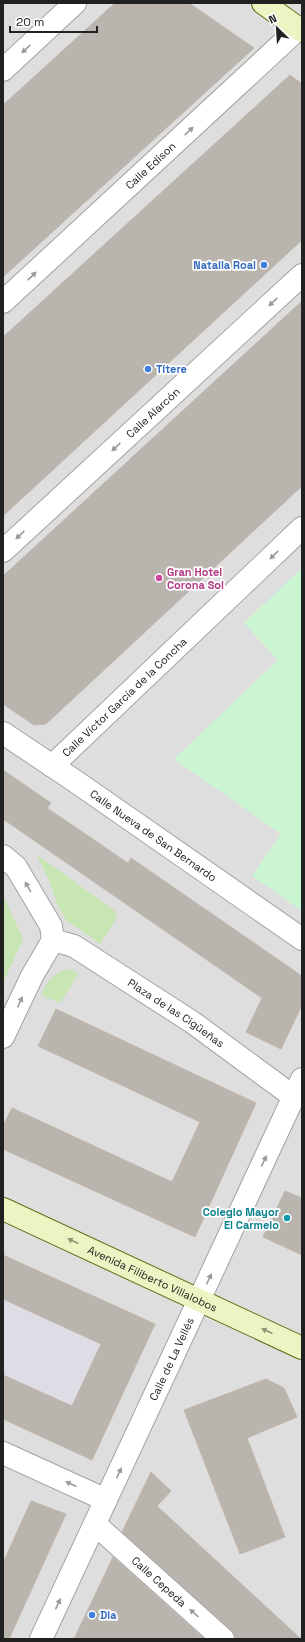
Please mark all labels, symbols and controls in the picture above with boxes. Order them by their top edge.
scale bar [10,8,97,34]
north arrow [257,8,297,48]
text: N [266,11,279,27]
text: 20 m [16,14,44,30]
one-way arrow [21,44,31,53]
one-way arrow [184,126,194,136]
street label: Calle Edison [122,139,179,192]
place label: Natalia Roal [193,258,256,272]
marker: Natalia Roal [259,260,269,270]
one-way arrow [27,271,37,281]
one-way arrow [268,297,278,306]
place label: Títere [156,362,187,376]
marker: Títere [143,364,153,374]
street label: Calle Alarcón [123,384,183,441]
one-way arrow [111,442,121,451]
one-way arrow [15,530,25,539]
one-way arrow [269,550,279,560]
place label: Gran Hotel Corona Sol [167,565,224,592]
marker: Gran Hotel Corona Sol [154,573,164,583]
street label: Calle Víctor García de la Concha [59,634,190,760]
street label: Calle Nueva de San Bernardo [87,787,220,885]
one-way arrow [24,881,31,893]
street label: Plaza de las Cigüeñas [125,976,227,1051]
one-way arrow [17,996,23,1008]
one-way arrow [261,1156,267,1167]
place label: Colegio Mayor El Carmelo [203,1205,280,1232]
marker: Colegio Mayor El Carmelo [282,1213,292,1223]
one-way arrow [67,1238,78,1244]
street label: Avenida Filiberto Villalobos [86,1242,220,1315]
one-way arrow [206,1273,212,1285]
street label: Calle de La Vellés [146,1315,197,1403]
one-way arrow [261,1328,272,1334]
one-way arrow [116,1467,122,1479]
one-way arrow [65,1481,76,1487]
street label: Calle Cepeda [129,1553,190,1610]
one-way arrow [55,1598,61,1609]
place label: Dia [100,1608,117,1622]
one-way arrow [189,1608,199,1618]
marker: Dia [87,1610,97,1620]

